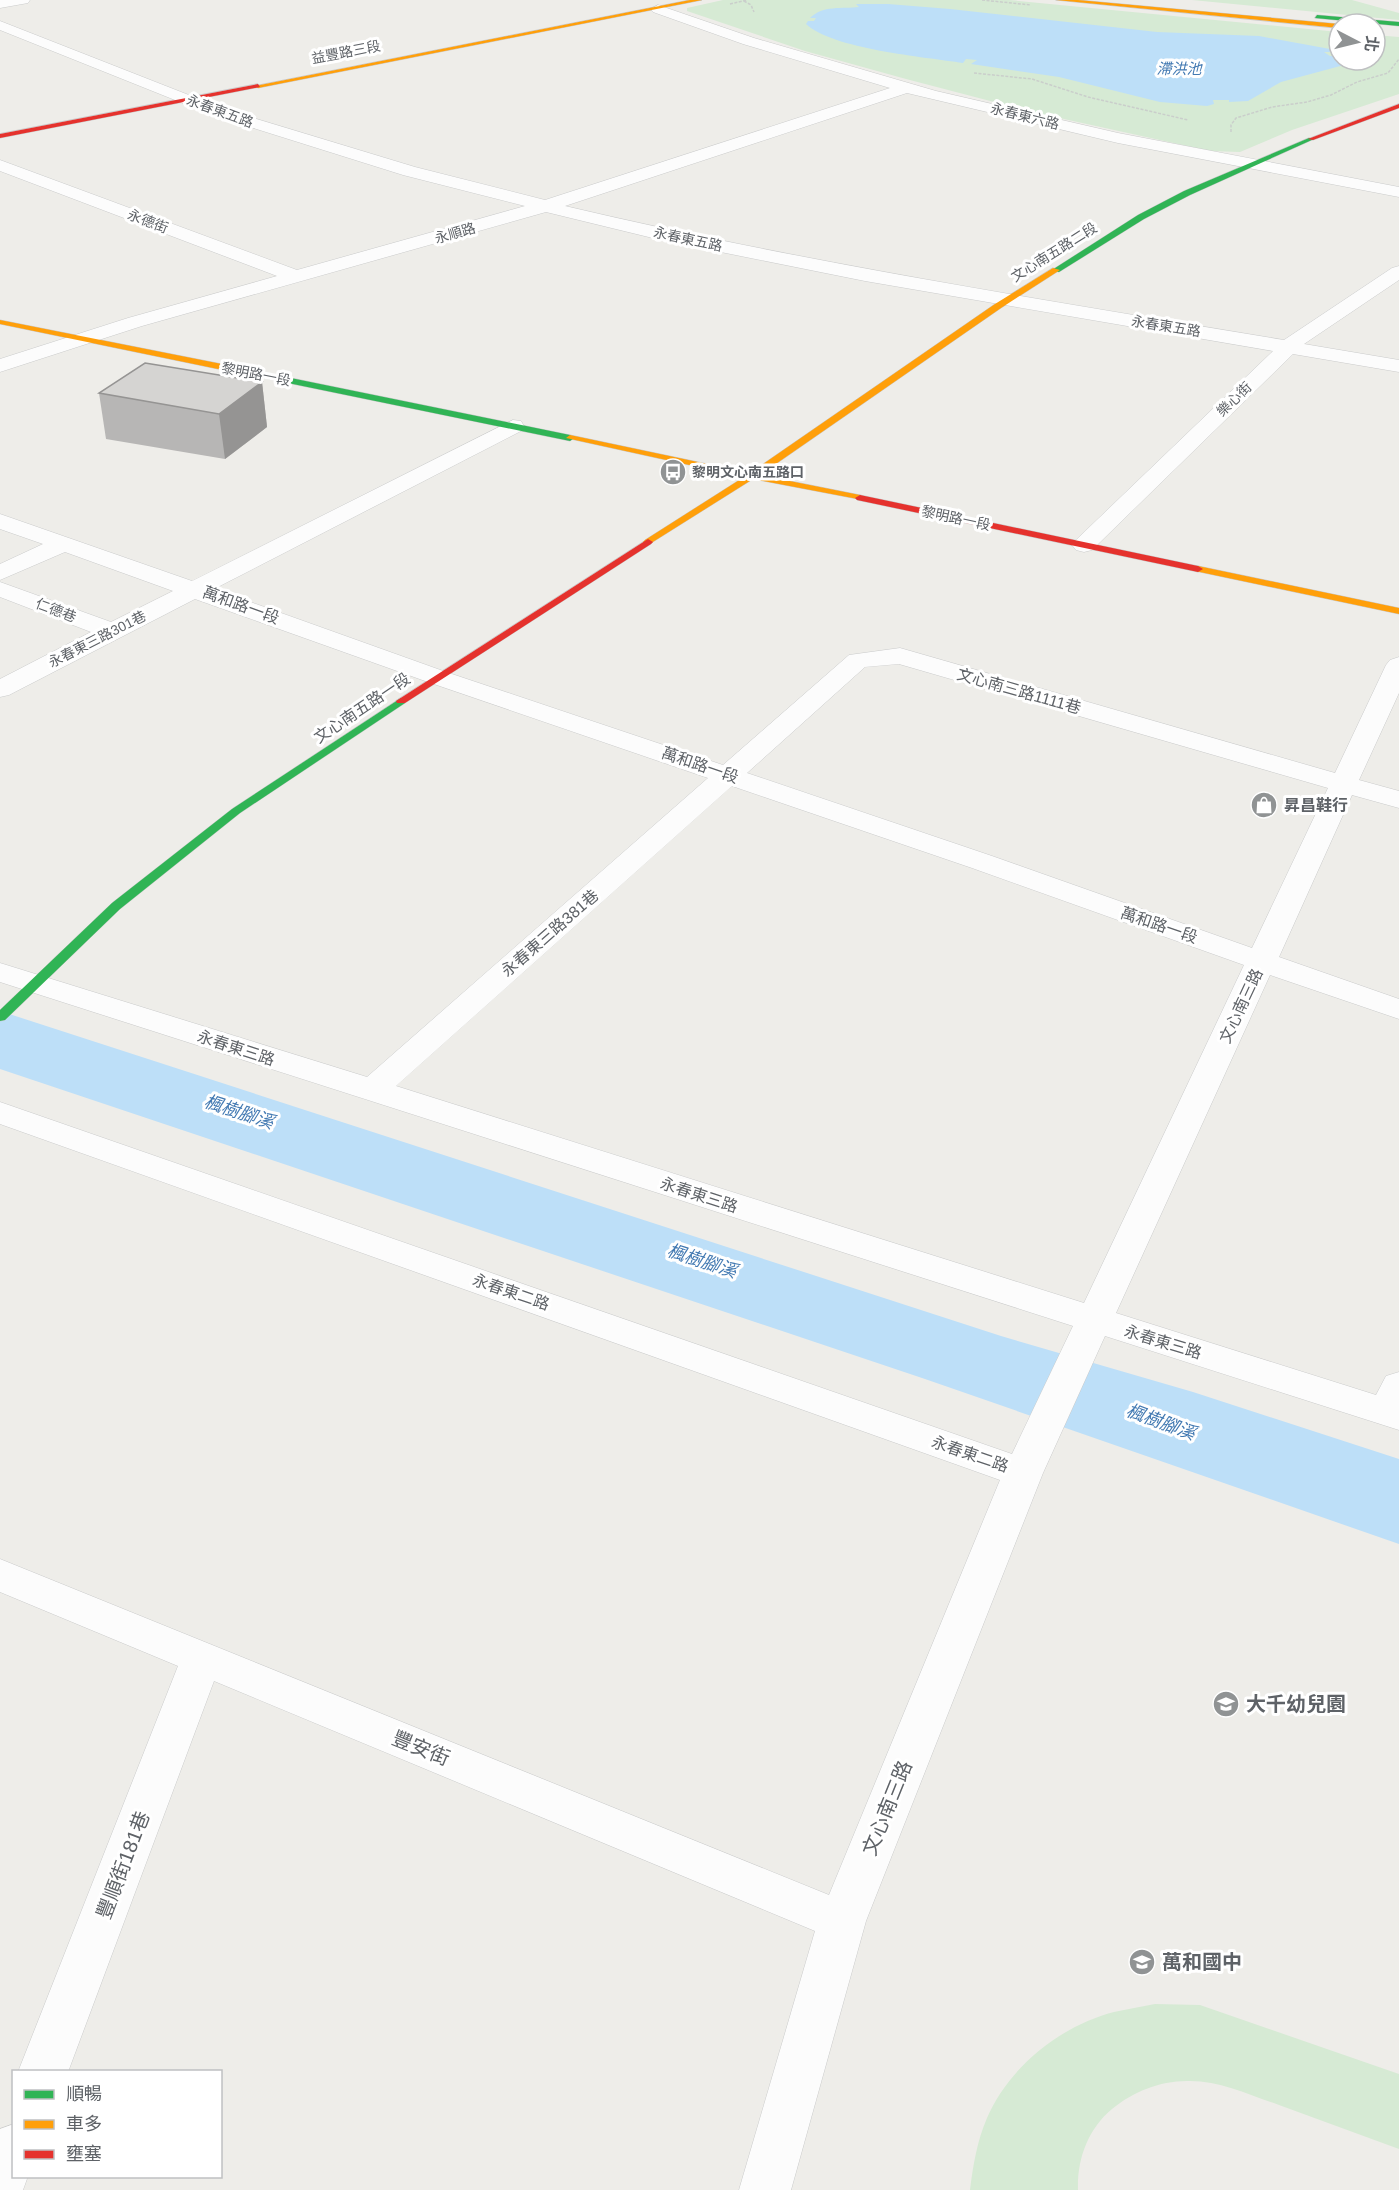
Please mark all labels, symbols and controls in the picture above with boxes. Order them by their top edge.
north arrow [1327,12,1387,72]
text: 北 [1362,35,1381,53]
street label: 益豐路三段 [310,37,382,67]
water label: 滯洪池 [1156,60,1203,77]
street label: 永春東五路 [184,92,256,130]
street label: 永春東六路 [989,100,1061,132]
street label: 永德街 [126,206,170,236]
street label: 文心南五路二段 [1008,219,1100,285]
street label: 永順路 [433,220,477,246]
street label: 永春東五路 [652,224,724,254]
street label: 永春東五路 [1130,313,1202,339]
street label: 黎明路一段 [220,359,292,389]
street label: 樂心街 [1213,379,1255,419]
bus stop icon: 黎明文心南五路口 [658,457,688,487]
place label: 黎明文心南五路口 [692,464,804,480]
street label: 黎明路一段 [920,503,992,533]
street label: 萬和路一段 [200,583,282,627]
street label: 仁德巷 [34,595,78,625]
street label: 永春東三路301巷 [46,608,148,670]
street label: 文心南三路1111巷 [955,665,1083,717]
street label: 文心南五路一段 [311,670,413,746]
street label: 萬和路一段 [659,744,741,786]
shop icon: 昇昌鞋行 [1249,790,1279,820]
place label: 昇昌鞋行 [1284,796,1348,814]
street label: 永春東三路381巷 [498,886,602,980]
street label: 萬和路一段 [1118,904,1200,946]
street label: 文心南三路 [1216,966,1266,1046]
street label: 永春東三路 [195,1028,277,1068]
water label: 楓樹腳溪 [202,1091,279,1134]
street label: 永春東三路 [658,1175,740,1215]
water label: 楓樹腳溪 [665,1240,742,1283]
street label: 永春東二路 [470,1271,552,1313]
street label: 永春東三路 [1122,1322,1204,1362]
water label: 楓樹腳溪 [1124,1400,1201,1445]
street label: 永春東二路 [929,1433,1011,1475]
school or university icon: 大千幼兒園 [1211,1689,1241,1719]
place label: 大千幼兒園 [1246,1693,1346,1715]
street label: 豐安街 [389,1727,453,1769]
street label: 文心南三路 [858,1758,916,1858]
street label: 豐順街181巷 [92,1808,154,1922]
school or university icon: 萬和國中 [1127,1947,1157,1977]
place label: 萬和國中 [1162,1951,1242,1973]
legend [12,2070,222,2178]
text: 順暢 [66,2084,102,2104]
text: 車多 [66,2114,102,2134]
text: 壅塞 [66,2144,102,2164]

